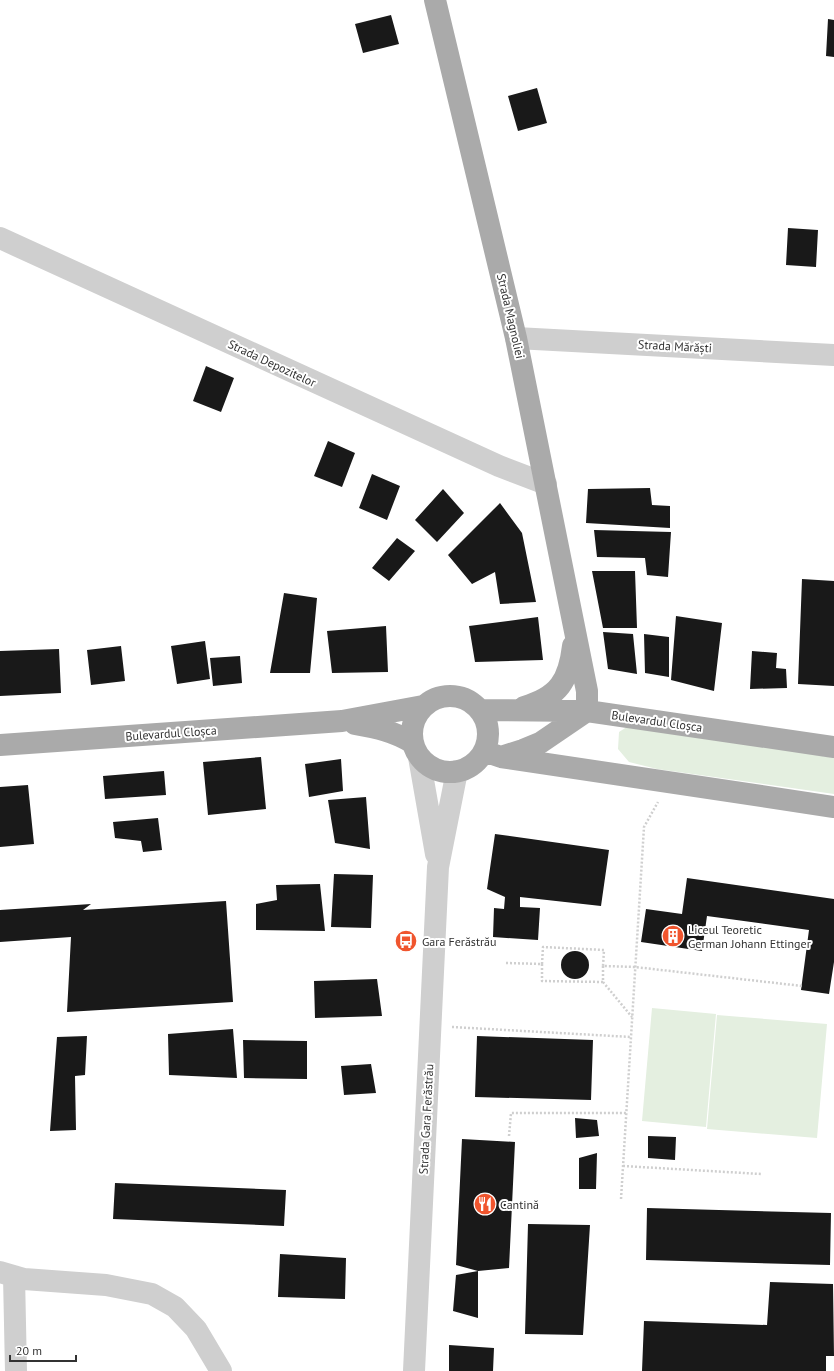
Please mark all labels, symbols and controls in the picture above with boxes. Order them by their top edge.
street label: Strada Magnoliei [494,272,528,360]
street label: Strada Depozitelor [226,336,318,390]
street label: Strada Mărăști [638,337,712,355]
street label: Bulevardul Cloșca [611,707,703,735]
street label: Bulevardul Cloșca [125,722,217,744]
place label: Liceul Teoretic German Johann Ettinger [688,922,811,951]
building icon: Liceul Teoretic German Johann Ettinger [660,923,686,949]
bus stop icon: Gara Ferăstrău [393,928,419,954]
place label: Gara Ferăstrău [422,934,497,949]
street label: Strada Gara Ferăstrău [416,1063,436,1175]
restaurant icon: Cantină [472,1191,498,1217]
place label: Cantină [500,1197,539,1212]
scale bar [10,1337,76,1363]
text: 20 m [16,1343,42,1358]

